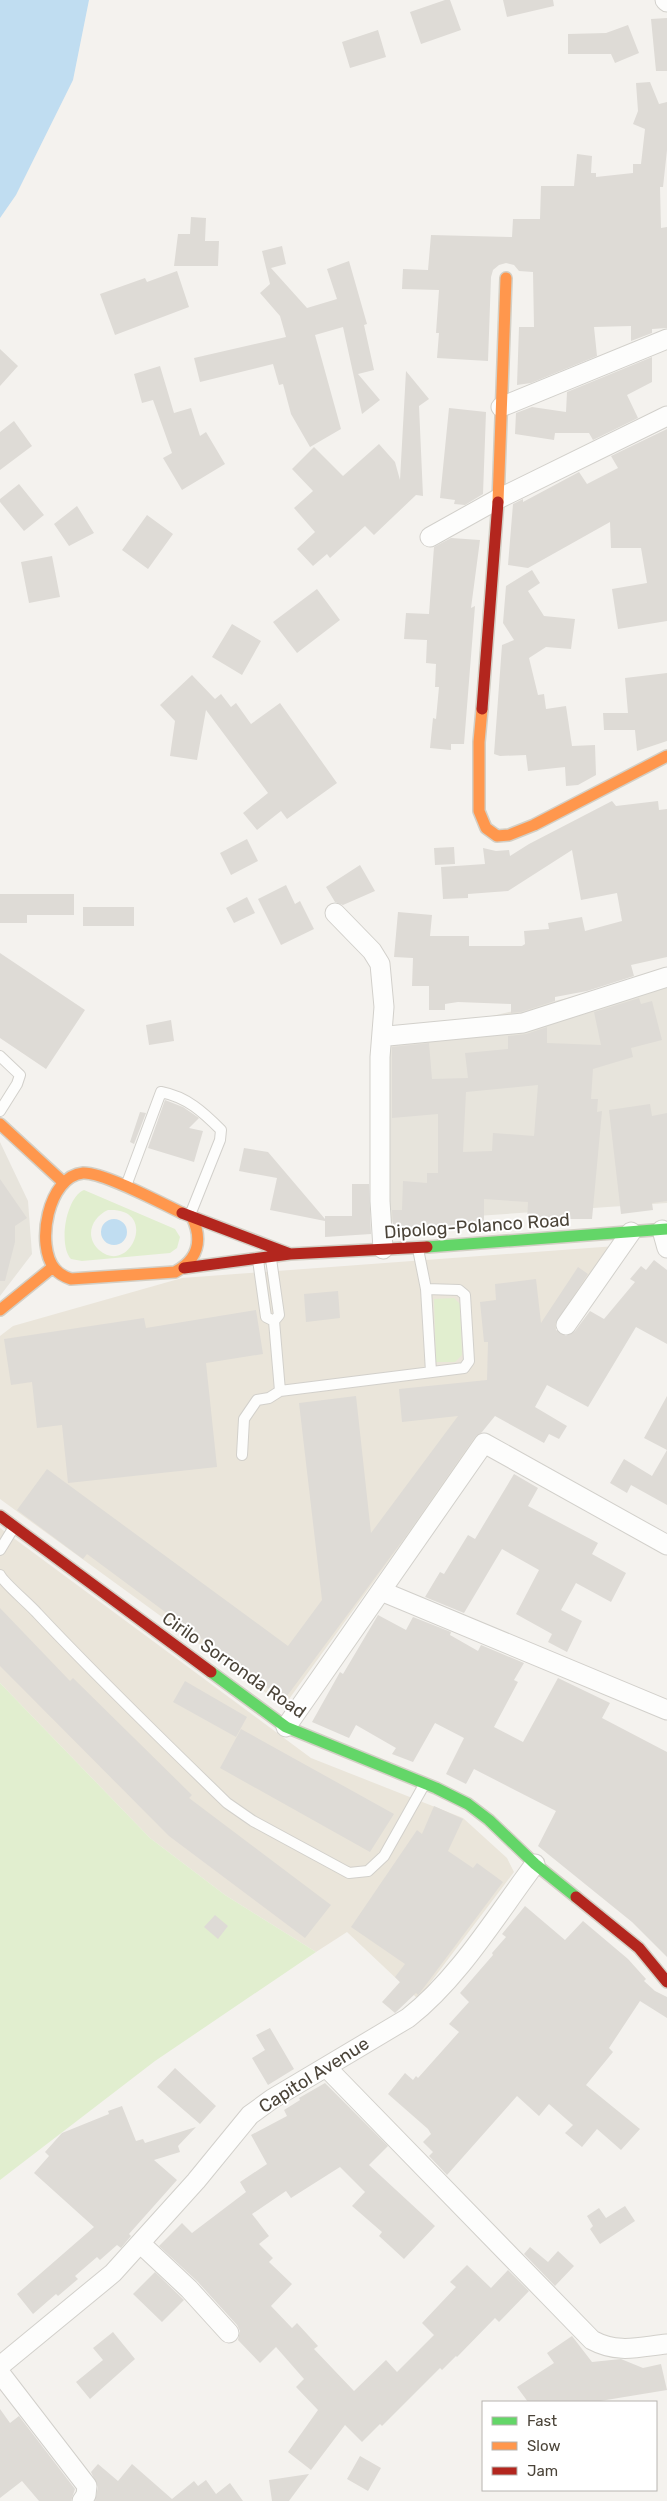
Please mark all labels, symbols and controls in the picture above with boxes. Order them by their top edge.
street label: Dipolog-Polanco Road [383,1209,571,1243]
street label: Cirilo Sorronda Road [158,1607,310,1723]
street label: Capitol Avenue [255,2032,373,2118]
legend [482,2401,657,2491]
text: Fast [527,2412,557,2430]
text: Slow [527,2437,560,2455]
text: Jam [527,2462,558,2480]

